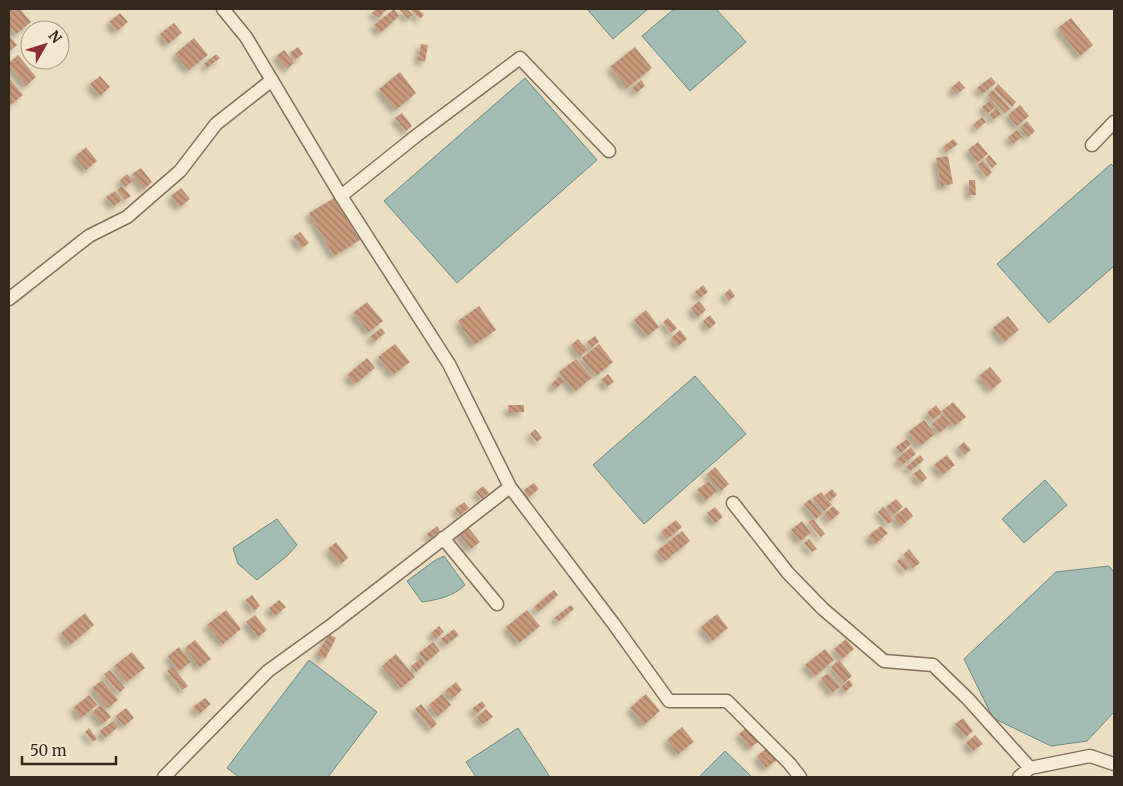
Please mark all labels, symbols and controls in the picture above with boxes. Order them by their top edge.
north arrow [20,20,70,70]
text: N [45,27,66,47]
scale bar [22,734,116,766]
text: 50 m [30,741,67,760]

